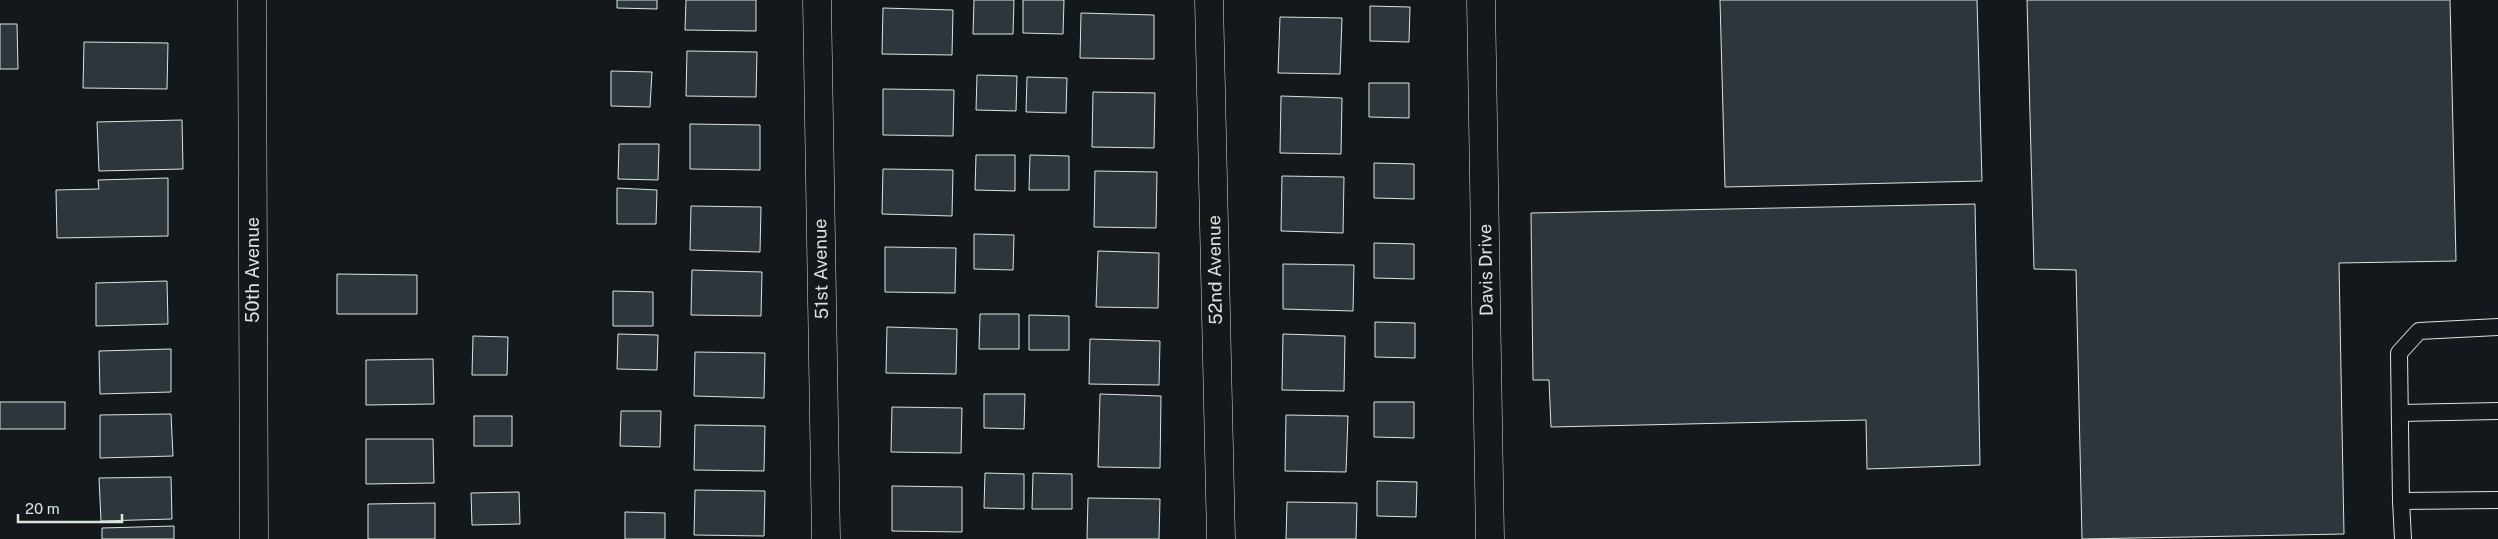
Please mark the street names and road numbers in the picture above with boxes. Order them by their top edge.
street label: 52nd Avenue [1203,215,1226,325]
street label: 50th Avenue [242,217,263,323]
street label: 51st Avenue [809,218,832,320]
street label: Davis Drive [1474,224,1497,316]

